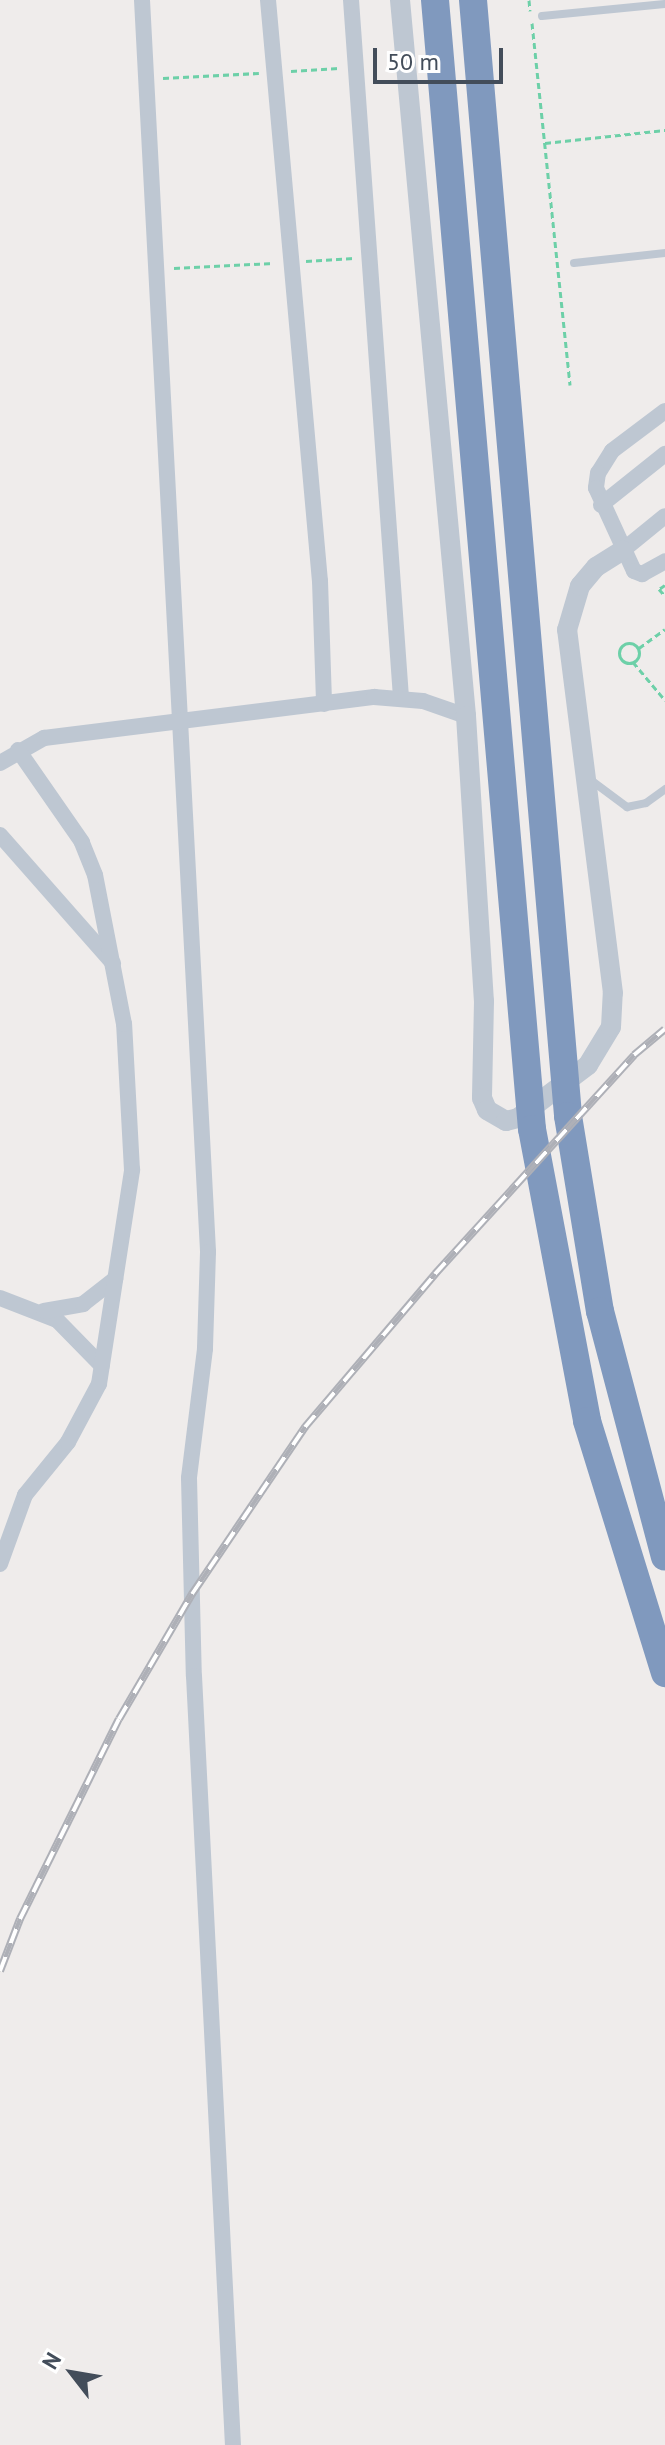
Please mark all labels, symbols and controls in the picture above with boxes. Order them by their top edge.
scale bar [377,32,507,82]
text: 50 m [387,46,439,77]
north arrow [32,2333,112,2413]
text: N [36,2347,67,2374]

